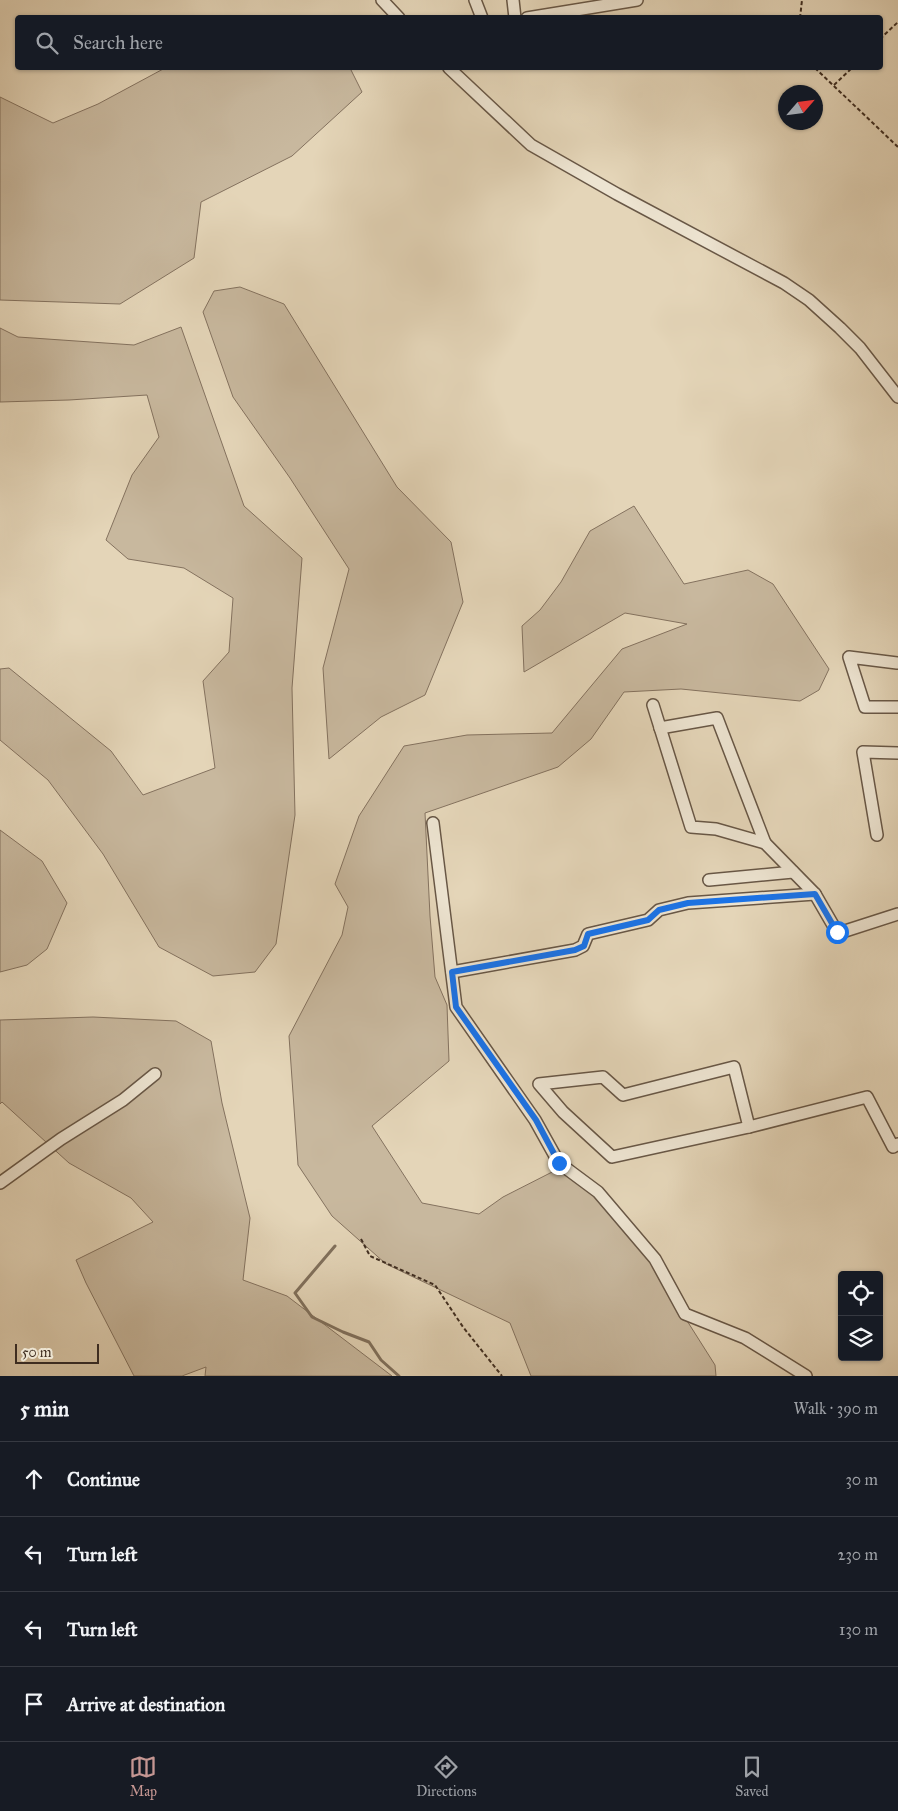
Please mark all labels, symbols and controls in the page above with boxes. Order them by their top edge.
search box [15,15,883,70]
icon: search [33,29,61,57]
text: Search here [73,31,163,54]
north arrow [778,85,823,130]
route start [826,921,849,944]
route end [548,1152,571,1175]
map controls [838,1271,883,1361]
button: locate [838,1271,883,1316]
button: layers [838,1316,883,1361]
scale bar [15,1341,99,1364]
text: 50 m [22,1344,51,1361]
text: 5 min [20,1396,69,1422]
text: Walk · 390 m [793,1399,878,1418]
icon: ahead [20,1465,48,1493]
text: Continue [67,1468,140,1491]
text: 30 m [845,1470,878,1489]
icon: left [20,1540,48,1568]
text: Turn left [67,1543,137,1566]
text: 230 m [838,1545,878,1564]
icon: left [20,1615,48,1643]
text: Turn left [67,1618,137,1641]
text: 130 m [839,1620,878,1639]
icon: arrive [20,1690,48,1718]
text: Arrive at destination [67,1693,225,1716]
tab: Map [129,1753,157,1800]
tab: Directions [416,1753,477,1800]
tab: Saved [735,1753,769,1800]

